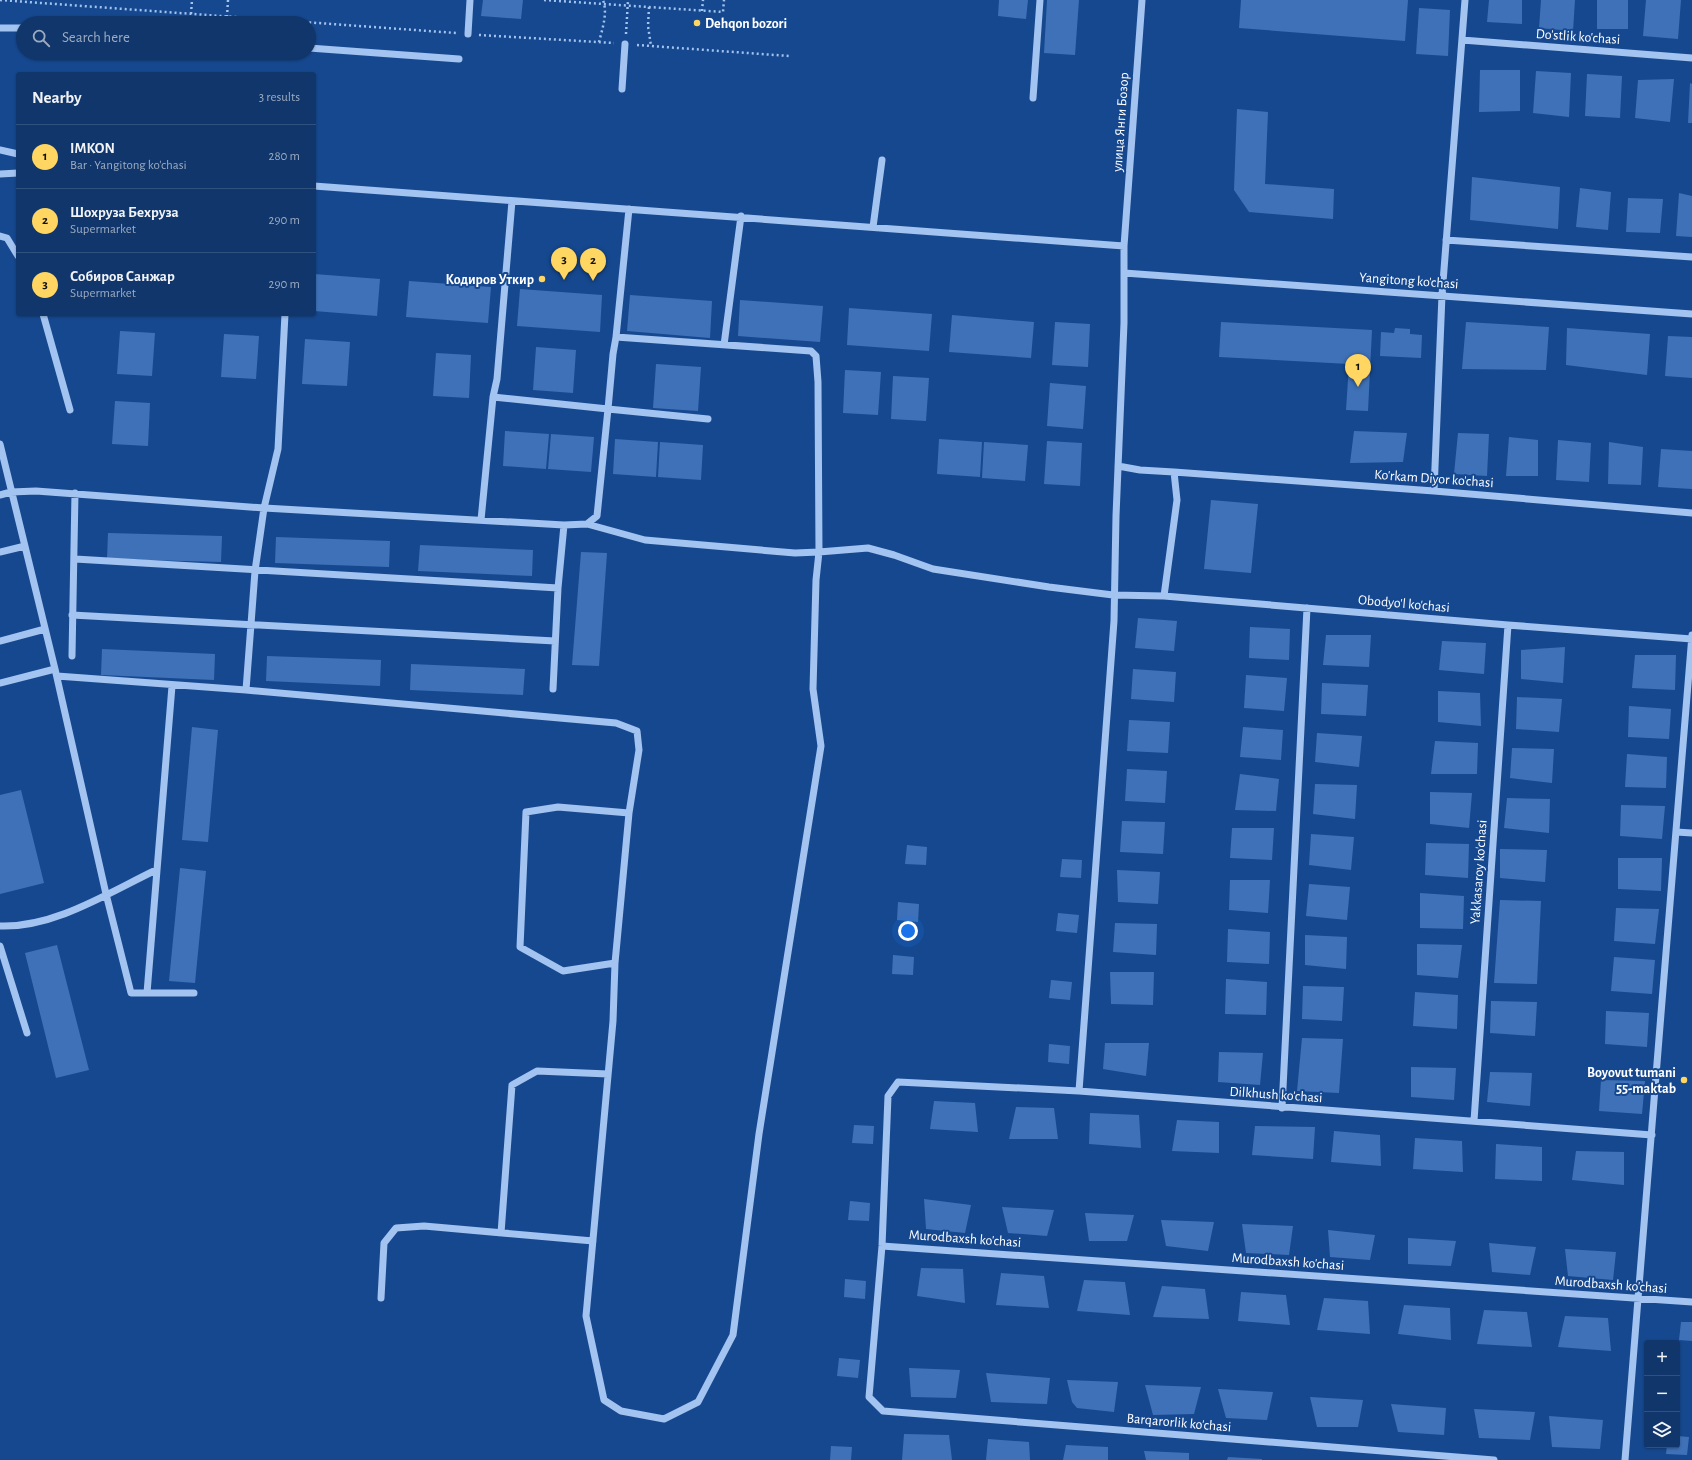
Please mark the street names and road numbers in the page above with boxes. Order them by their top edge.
street label: Do'stlik ko'chasi [1535,27,1621,47]
street label: улица Янги Бозор [1110,72,1131,173]
street label: Yangitong ko'chasi [1359,271,1459,291]
street label: Ko'rkam Diyor ko'chasi [1374,468,1494,490]
street label: Obodyo'l ko'chasi [1357,593,1450,615]
street label: Yakkasaroy ko'chasi [1468,819,1490,925]
street label: Dilkhush ko'chasi [1229,1085,1323,1105]
street label: Murodbaxsh ko'chasi [908,1228,1022,1250]
street label: Murodbaxsh ko'chasi [1231,1251,1345,1273]
street label: Murodbaxsh ko'chasi [1554,1274,1668,1296]
street label: Barqarorlik ko'chasi [1126,1411,1232,1435]

